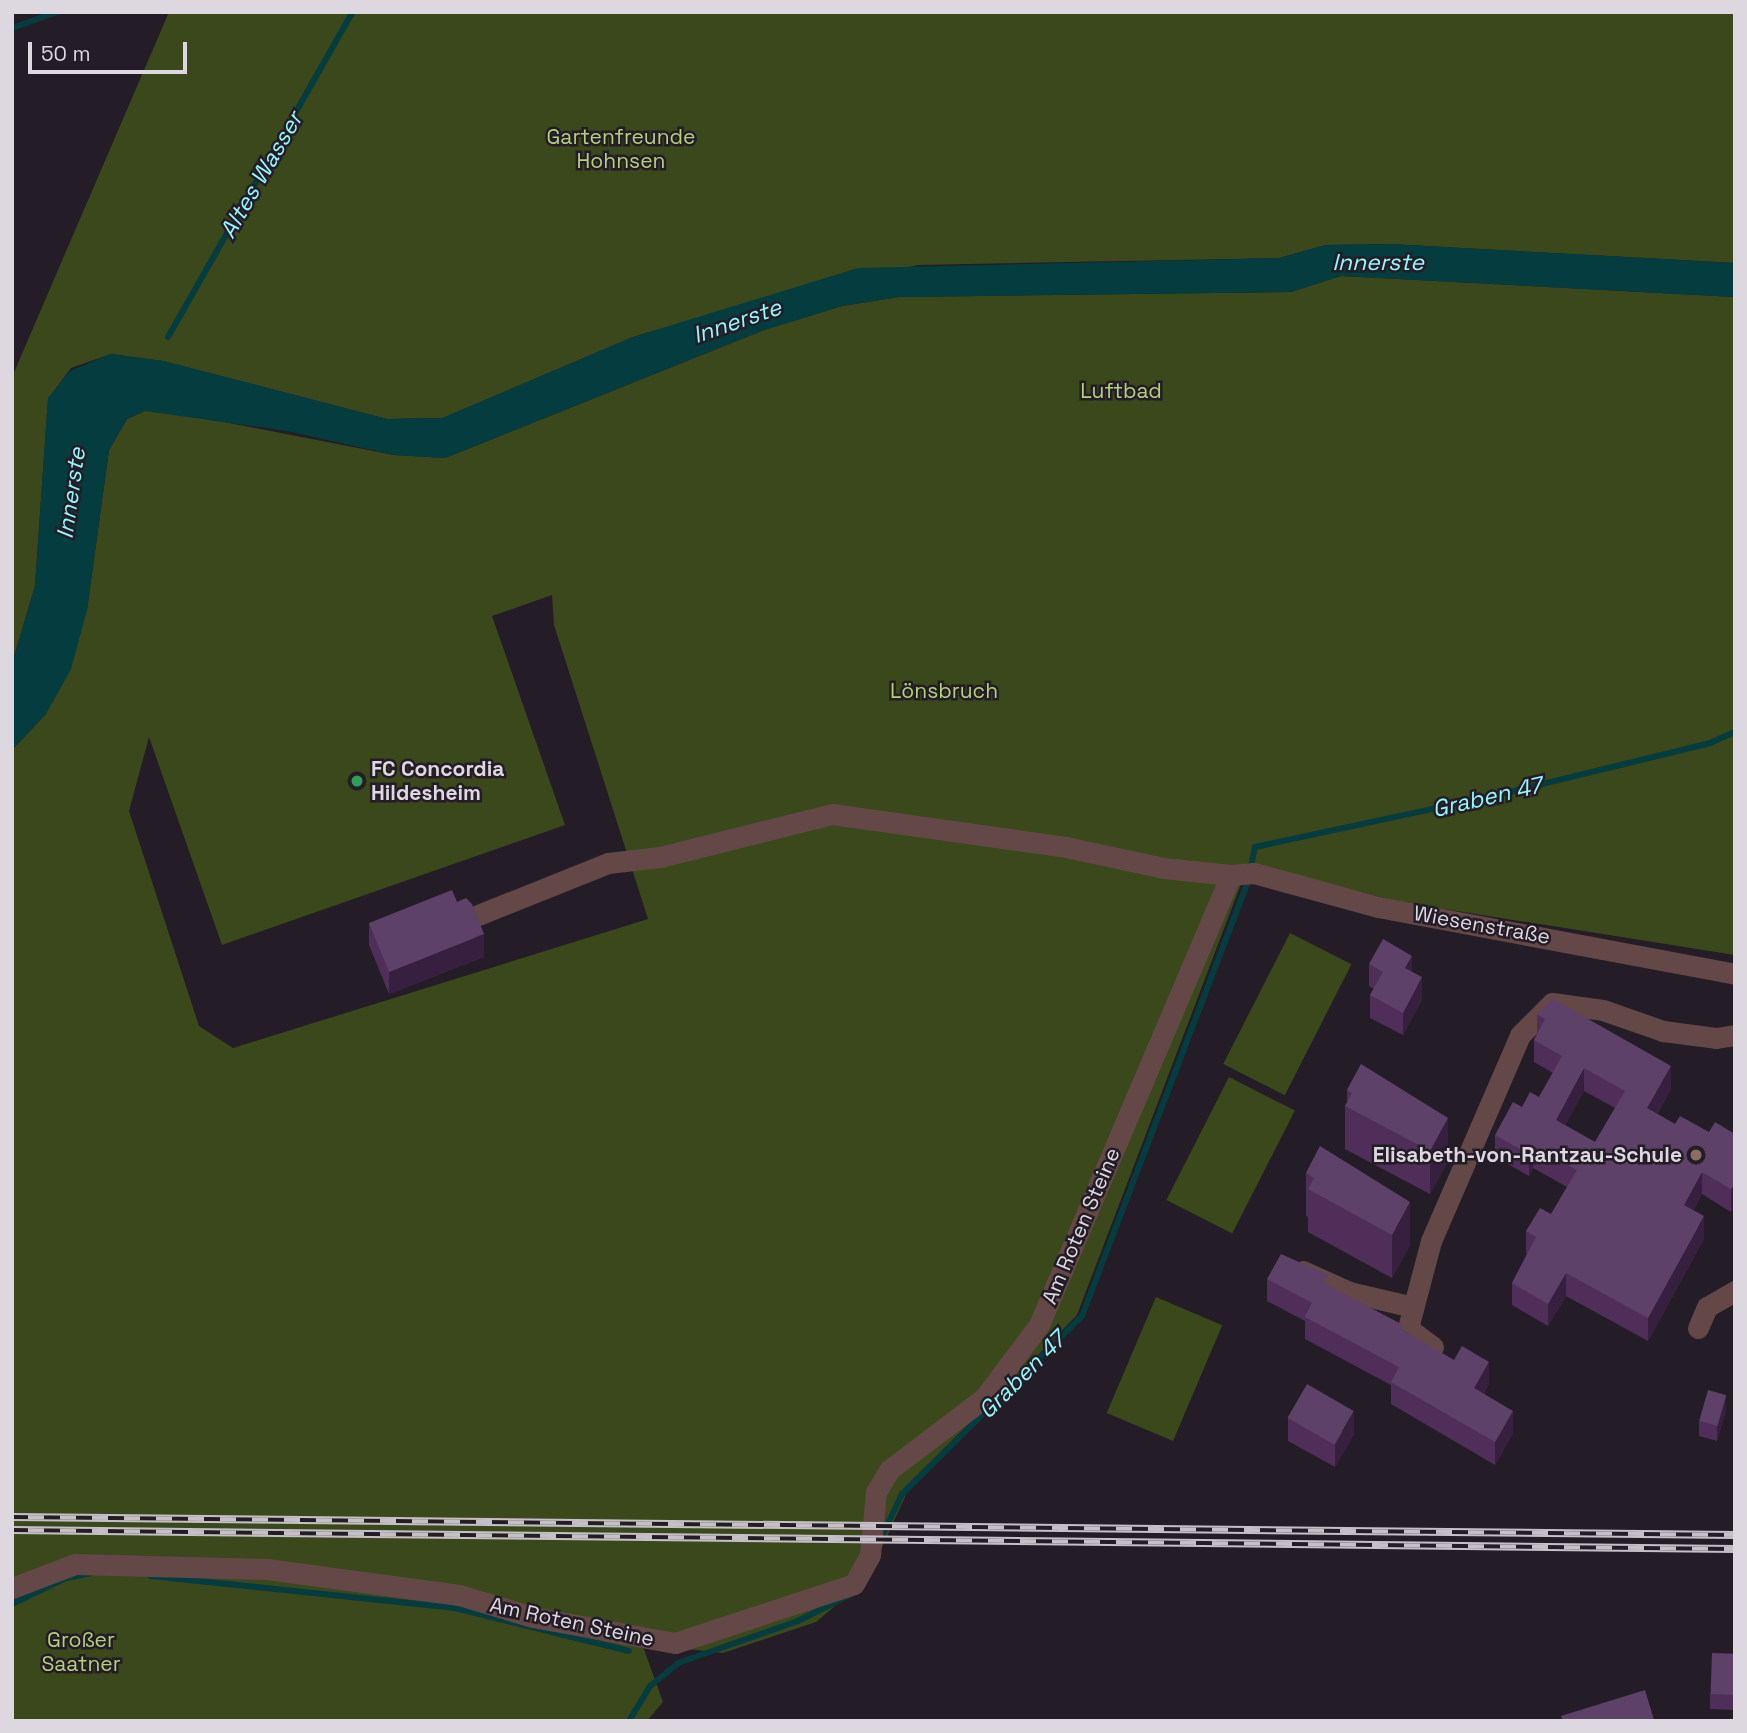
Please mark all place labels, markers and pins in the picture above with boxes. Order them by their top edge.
place label: FC Concordia Hildesheim [371,756,504,806]
marker: FC Concordia Hildesheim [349,773,365,789]
place label: Elisabeth-von-Rantzau-Schule [1373,1142,1682,1168]
marker: Elisabeth-von-Rantzau-Schule [1688,1147,1704,1163]

